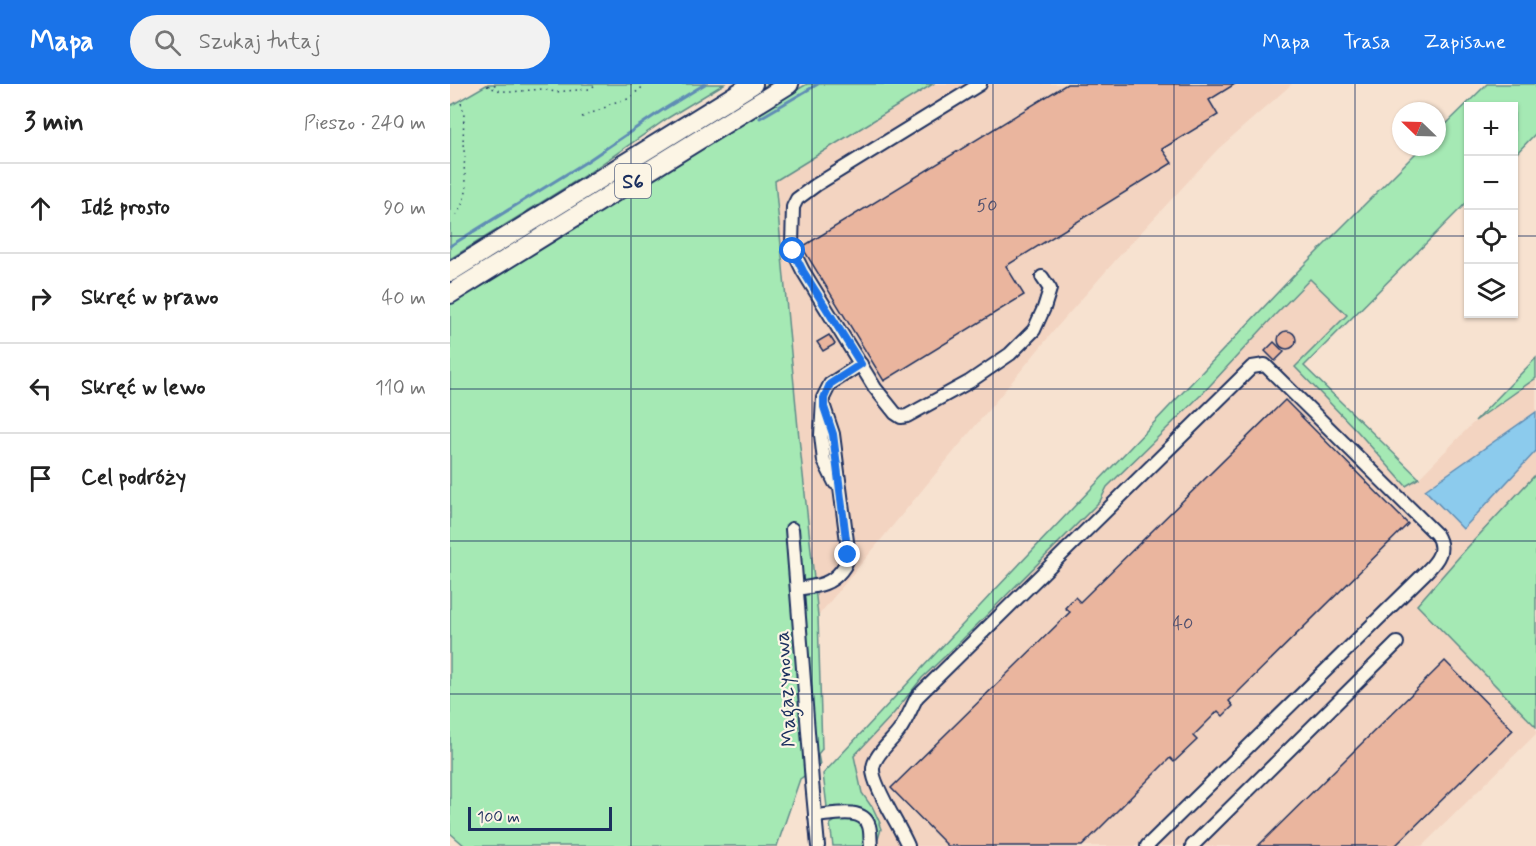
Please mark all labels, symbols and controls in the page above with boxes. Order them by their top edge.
search box [130,15,550,69]
text: Mapa [30,24,94,61]
icon: search [151,26,184,59]
text: Szukaj tutaj [199,28,320,56]
text: Mapa [1262,28,1310,56]
text: Trasa [1343,28,1391,56]
text: Zapisane [1424,28,1506,56]
north arrow [1392,102,1446,156]
map controls [1464,102,1518,318]
button: + [1464,102,1518,156]
text: 3 min [24,106,84,140]
text: Pieszo · 240 m [304,110,426,137]
button: − [1464,156,1518,210]
road number: S6 [615,164,651,198]
icon: ahead [24,192,57,225]
text: Idź prosto [81,194,170,222]
house number: 50 [976,194,998,218]
text: 90 m [383,195,426,222]
button: locate [1464,210,1518,264]
route start [779,237,805,263]
button: layers [1464,264,1518,318]
icon: right [24,282,57,315]
text: Skręć w prawo [81,284,218,312]
text: 40 m [382,285,426,312]
icon: left [24,372,57,405]
text: Skręć w lewo [81,374,206,402]
text: 110 m [375,375,426,402]
icon: arrive [24,462,57,495]
text: Cel podróży [81,464,186,492]
route end [834,541,860,567]
house number: 40 [1173,612,1193,636]
street label: Magazynowa [768,630,806,748]
scale bar [468,804,612,832]
text: 100 m [477,807,520,828]

